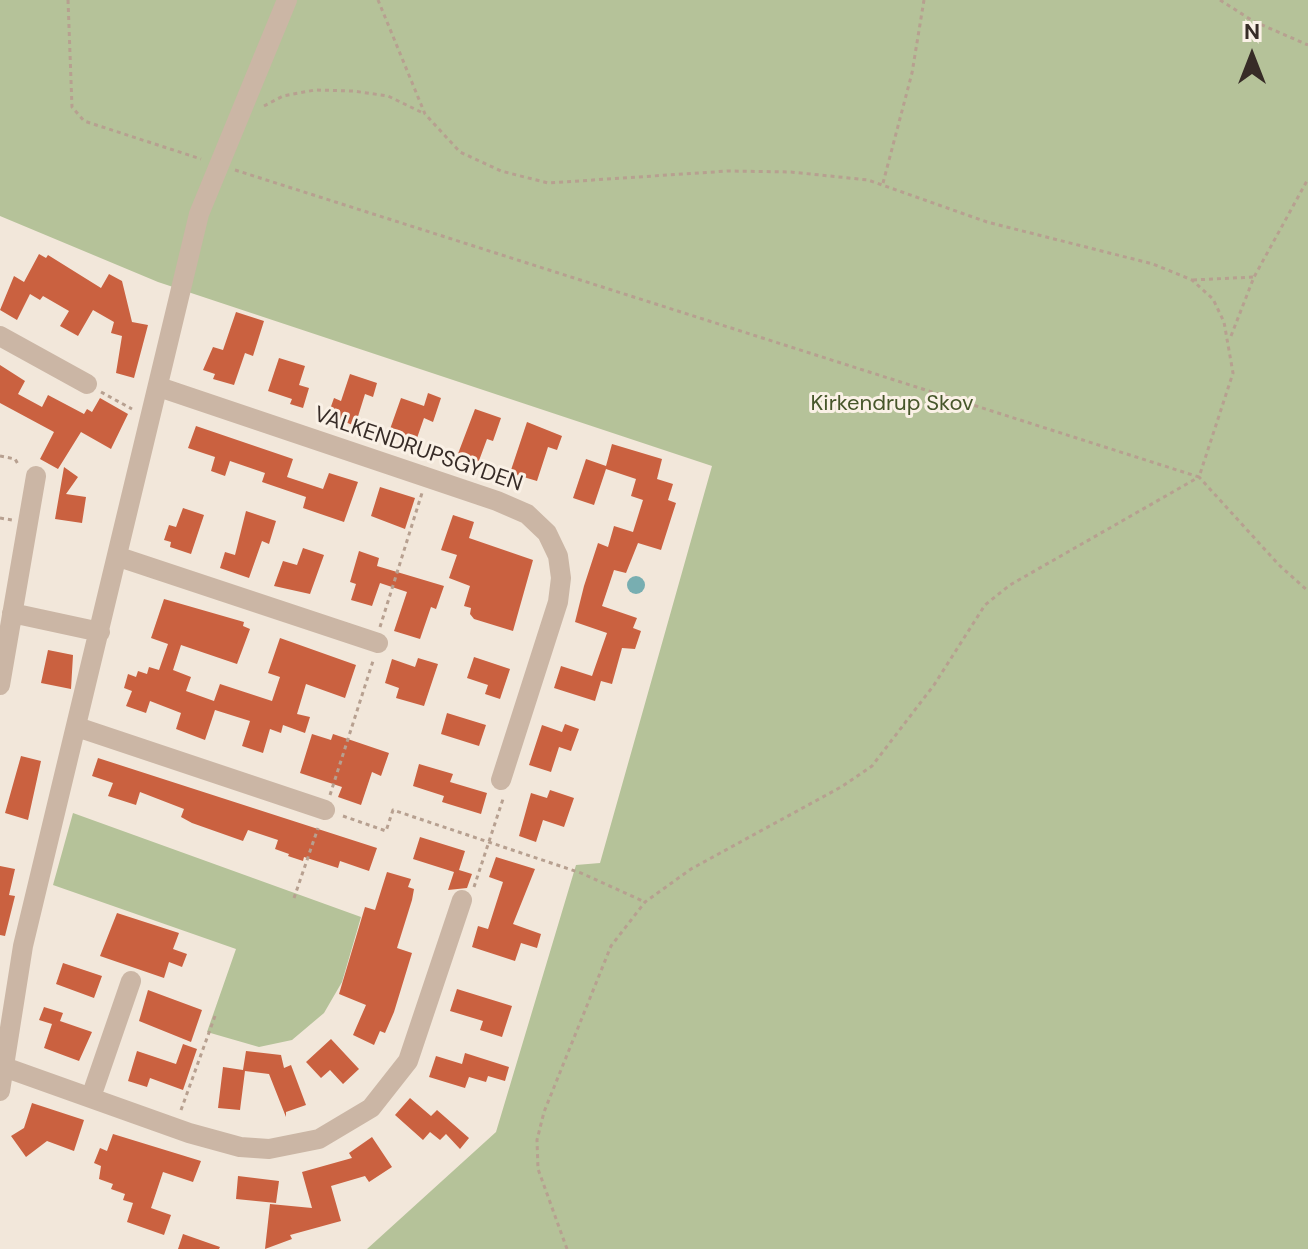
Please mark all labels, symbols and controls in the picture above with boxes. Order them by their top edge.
north arrow [1212,16,1292,96]
text: N [1244,17,1260,46]
park label: Kirkendrup Skov [811,391,973,417]
street label: VALKENDRUPSGYDEN [310,402,526,498]

